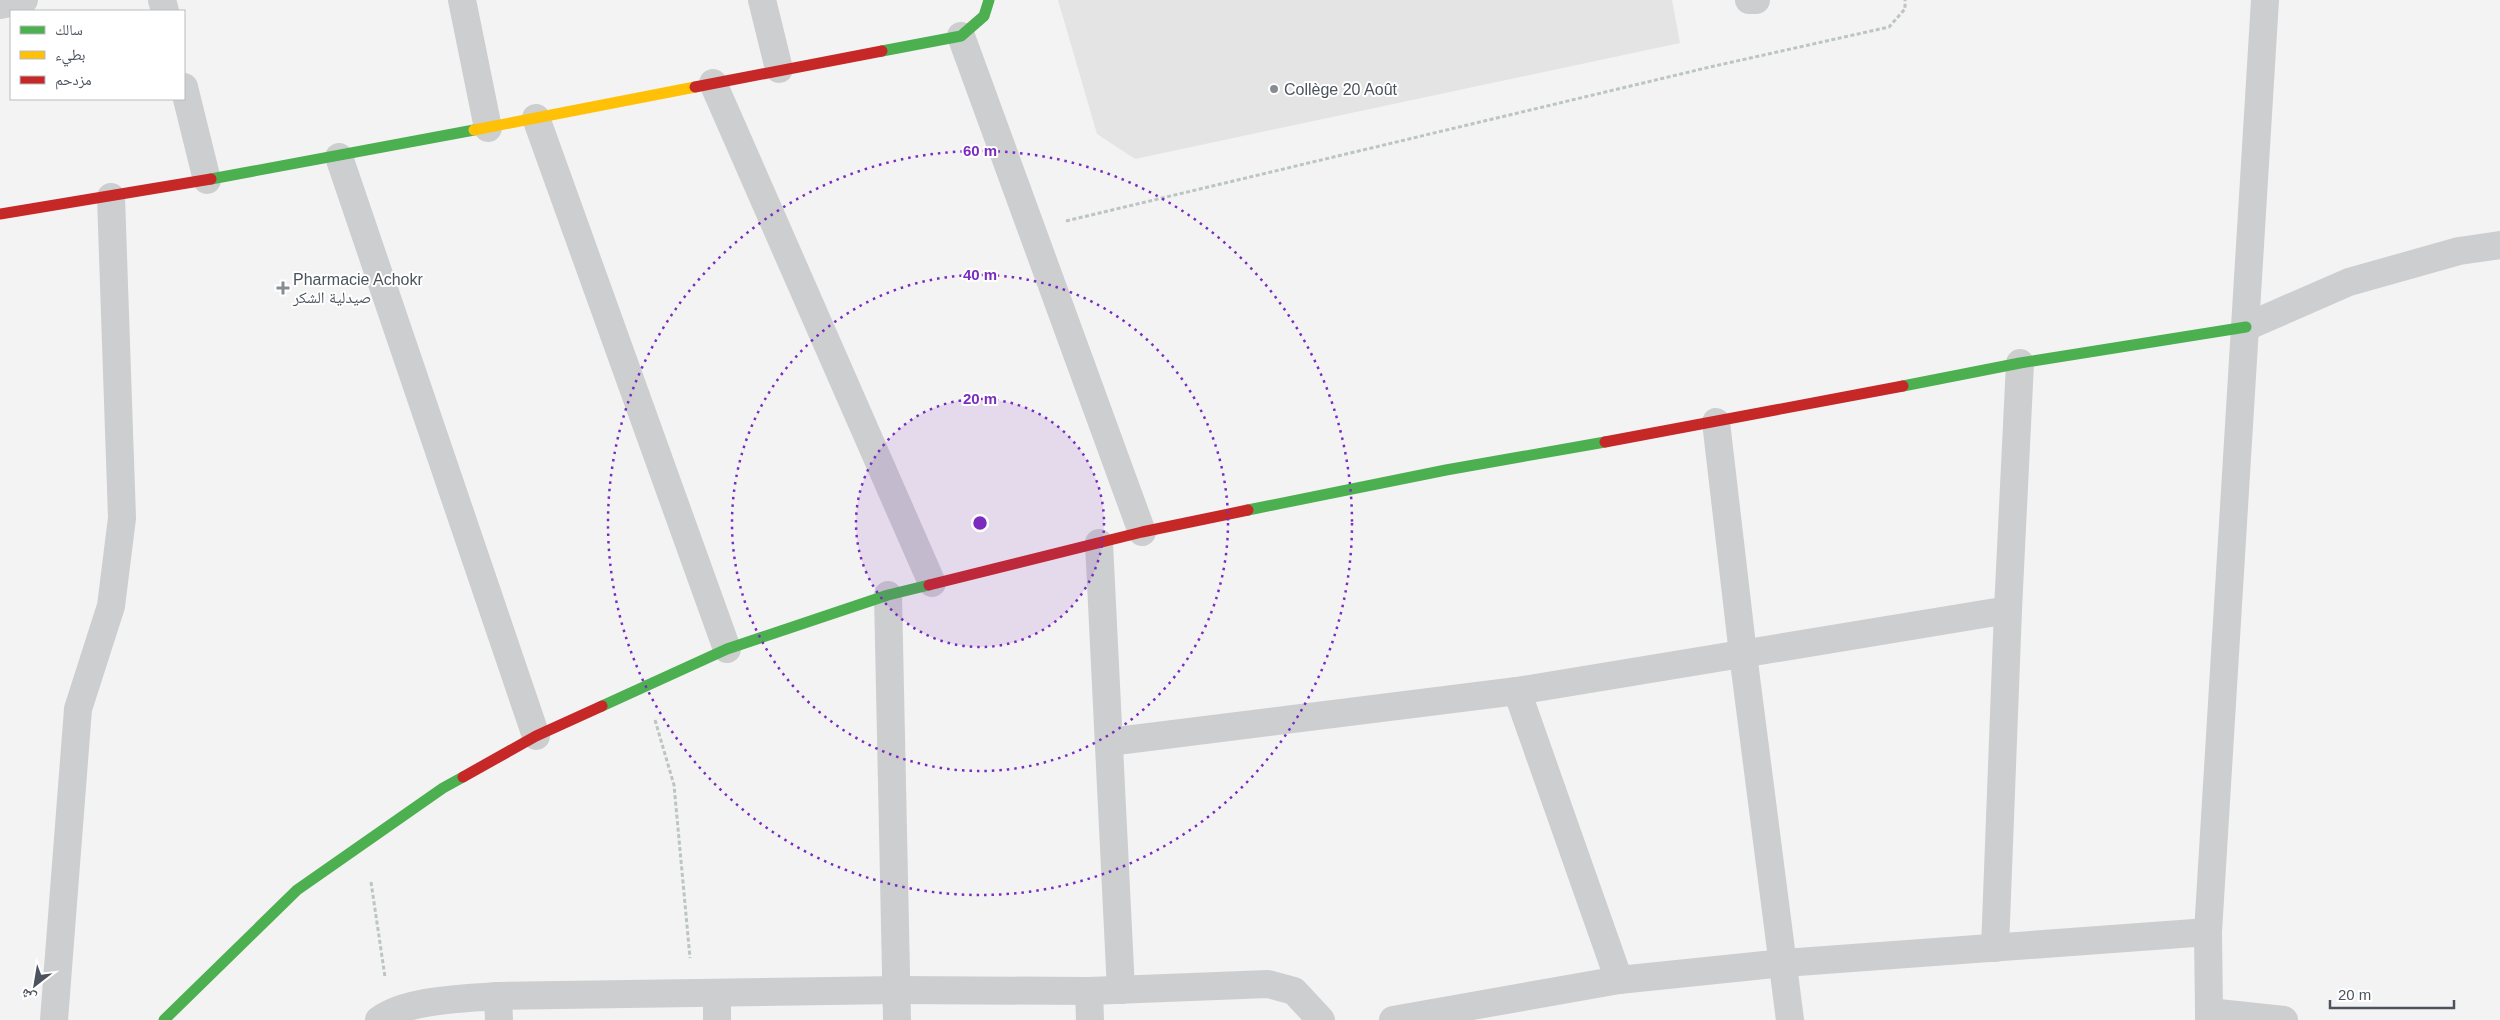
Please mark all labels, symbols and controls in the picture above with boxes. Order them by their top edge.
legend [10,10,185,100]
text: سالك [55,21,83,38]
text: بطيء [55,46,85,67]
text: مزدحم [55,71,92,90]
place label: Collège 20 Août [1284,81,1398,98]
marker: Collège 20 Août [1268,83,1280,95]
text: 60 m [963,142,997,159]
text: 40 m [963,266,997,283]
place label: Pharmacie Achokr صيدلية الشكر [292,271,424,307]
marker: Pharmacie Achokr صيدلية الشكر [277,282,289,294]
text: 20 m [963,390,997,407]
centre of rings [971,514,989,532]
north arrow [10,960,60,1010]
scale bar [2330,978,2454,1010]
text: ش [18,985,39,1007]
text: 20 m [2338,986,2371,1003]

